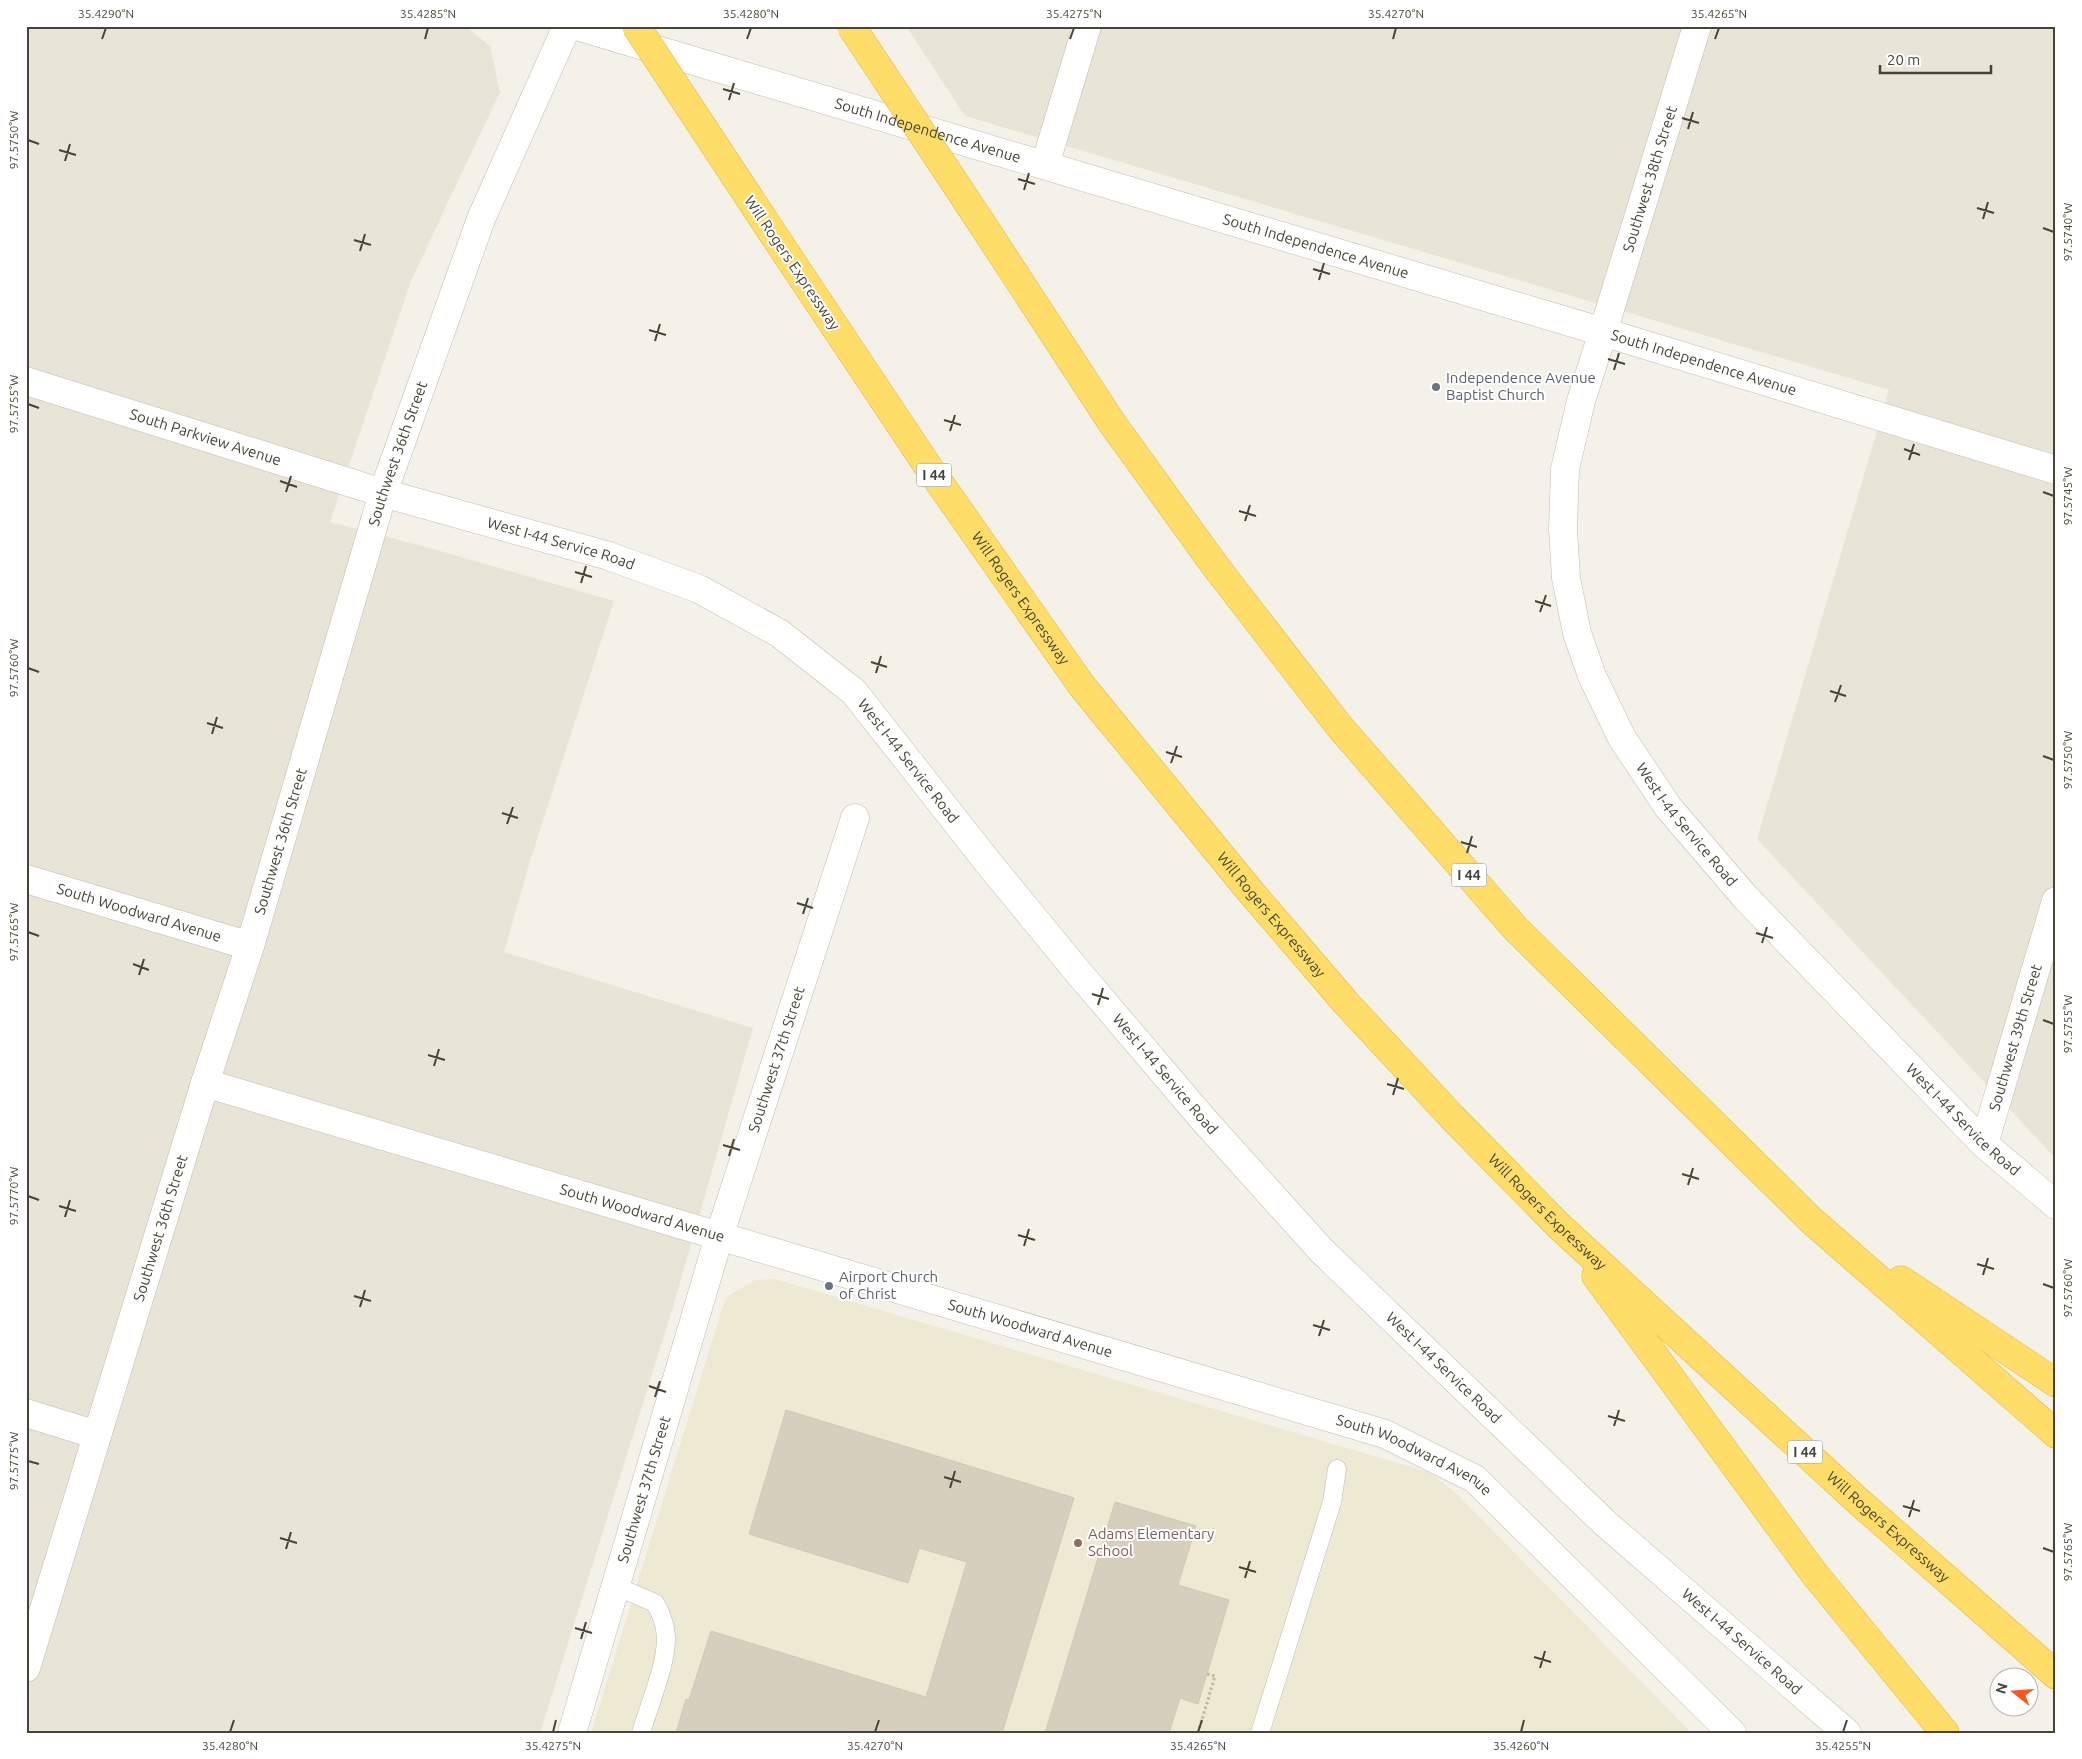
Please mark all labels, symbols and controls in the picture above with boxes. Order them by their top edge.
text: 35.4290°N [78,7,134,20]
text: 35.4285°N [400,7,456,20]
text: 35.4280°N [723,7,779,20]
text: 35.4275°N [1046,7,1102,20]
text: 35.4270°N [1368,7,1424,20]
text: 35.4265°N [1691,7,1747,20]
scale bar [1880,42,1991,74]
text: 20 m [1887,51,1920,68]
street label: South Independence Avenue [833,94,1023,166]
street label: Southwest 38th Street [1619,104,1680,254]
text: 97.5750°W [7,111,20,169]
street label: Will Rogers Expressway [741,192,844,333]
text: 97.5740°W [2061,203,2074,261]
street label: South Independence Avenue [1221,210,1411,282]
street label: South Independence Avenue [1609,326,1799,398]
place label: Independence Avenue Baptist Church [1446,369,1596,403]
text: 97.5755°W [7,375,20,433]
street label: Southwest 36th Street [365,379,430,528]
marker: Independence Avenue Baptist Church [1430,381,1442,393]
street label: South Parkview Avenue [128,405,283,469]
road number: I 44 [916,464,952,486]
text: 97.5745°W [2061,467,2074,525]
street label: West I-44 Service Road [485,513,637,573]
street label: Will Rogers Expressway [968,528,1073,668]
text: 97.5760°W [7,639,20,697]
street label: West I-44 Service Road [855,695,963,826]
text: 97.5750°W [2061,731,2074,789]
street label: West I-44 Service Road [1633,759,1741,889]
street label: Southwest 36th Street [251,766,310,917]
street label: Will Rogers Expressway [1214,849,1329,980]
road number: I 44 [1452,864,1486,886]
street label: South Woodward Avenue [55,880,224,945]
text: 97.5765°W [7,903,20,961]
street label: Southwest 39th Street [1985,962,2045,1113]
street label: Southwest 37th Street [745,984,808,1134]
text: 97.5755°W [2061,995,2074,1053]
street label: West I-44 Service Road [1109,1010,1221,1137]
street label: West I-44 Service Road [1903,1060,2024,1179]
street label: Will Rogers Expressway [1485,1150,1610,1273]
street label: Southwest 36th Street [130,1153,191,1303]
text: 97.5770°W [7,1167,20,1225]
street label: South Woodward Avenue [558,1180,727,1245]
text: 97.5760°W [2061,1259,2074,1317]
place label: Airport Church of Christ [839,1268,938,1302]
marker: Airport Church of Christ [823,1280,835,1292]
street label: South Woodward Avenue [946,1295,1115,1361]
street label: West I-44 Service Road [1383,1308,1505,1426]
street label: South Woodward Avenue [1334,1411,1495,1499]
street label: Southwest 37th Street [614,1414,674,1565]
text: 97.5775°W [7,1432,20,1490]
road number: I 44 [1788,1440,1822,1464]
street label: Will Rogers Expressway [1824,1468,1953,1585]
text: 97.5765°W [2061,1523,2074,1581]
place label: Adams Elementary School [1088,1525,1214,1559]
marker: Adams Elementary School [1072,1537,1084,1549]
street label: West I-44 Service Road [1679,1585,1805,1698]
north arrow [1990,1666,2040,1716]
text: N [1992,1681,2011,1696]
text: 35.4280°N [202,1739,258,1752]
text: 35.4275°N [525,1739,581,1752]
text: 35.4270°N [847,1739,903,1752]
text: 35.4265°N [1170,1739,1226,1752]
text: 35.4260°N [1493,1739,1549,1752]
text: 35.4255°N [1815,1739,1871,1752]

